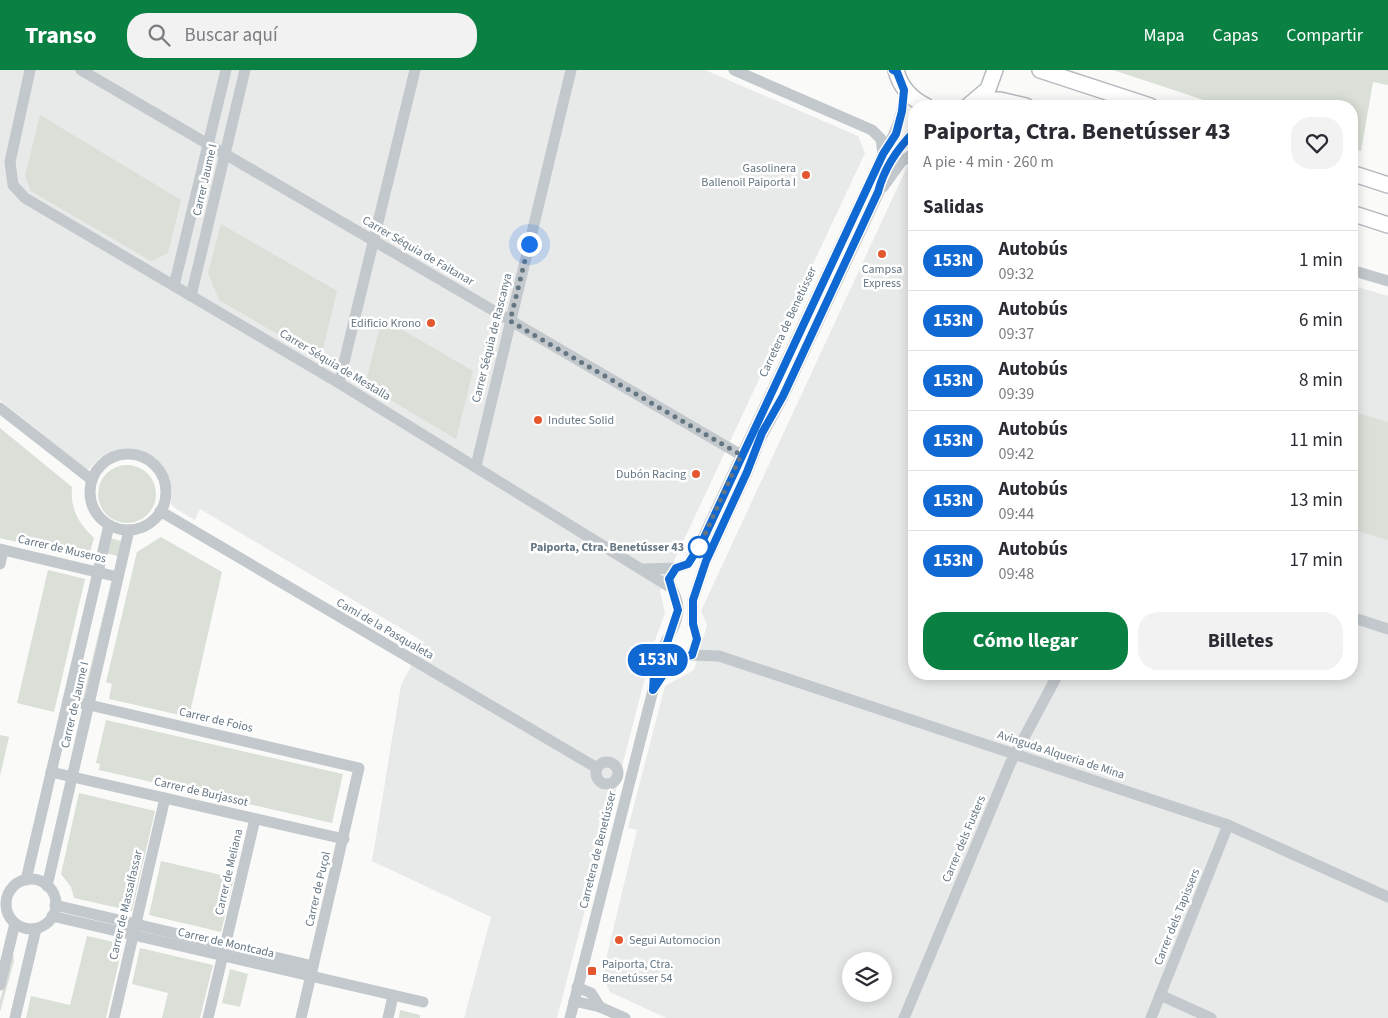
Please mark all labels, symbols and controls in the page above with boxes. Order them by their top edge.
search box [127,13,477,58]
text: Transo [25,18,97,53]
icon: search [145,21,173,49]
text: Buscar aquí [185,22,278,49]
text: Mapa [1144,23,1185,48]
text: Capas [1213,23,1258,48]
text: Compartir [1286,23,1363,48]
text: Paiporta, Ctra. Benetússer 43 [923,114,1231,149]
button: heart [1291,117,1343,169]
street label: Carrer Jaume I [188,142,222,218]
text: A pie · 4 min · 260 m [923,151,1054,173]
place label: Gasolinera Ballenoil Paiporta I [701,160,796,191]
marker: Gasolinera Ballenoil Paiporta I [800,169,812,181]
text: Salidas [923,194,984,221]
street label: Carrer Séquia de Faitanar [359,212,478,290]
your location [517,232,542,257]
text: Autobús [998,236,1068,263]
text: 1 min [1299,247,1343,274]
marker: Campsa Express [876,248,888,260]
text: 153N [933,248,973,273]
place label: Campsa Express [862,261,902,292]
street label: Carretera de Benetússer [755,263,821,380]
text: 09:32 [998,263,1034,285]
street label: Carrer Séquia de Rascanya [468,272,516,404]
text: Autobús [998,296,1068,323]
text: 6 min [1299,307,1343,334]
text: 153N [933,308,973,333]
place label: Edificio Krono [351,315,421,332]
marker: Edificio Krono [425,317,437,329]
text: 09:37 [998,323,1034,345]
street label: Carrer Séquia de Mestalla [276,325,394,405]
text: Autobús [998,356,1068,383]
text: 8 min [1299,367,1343,394]
text: 153N [933,368,973,393]
text: 09:39 [998,383,1034,405]
place label: Indutec Solid [548,412,614,429]
marker: Indutec Solid [532,414,544,426]
text: Autobús [998,416,1068,443]
text: 11 min [1289,427,1343,454]
text: 153N [933,428,973,453]
text: 09:42 [998,443,1034,465]
place label: Dubón Racing [616,466,686,483]
marker: Dubón Racing [690,468,702,480]
text: Autobús [998,476,1068,503]
text: 13 min [1289,487,1343,514]
text: 153N [933,488,973,513]
text: 09:44 [998,503,1034,525]
street label: Carrer de Museros [16,531,108,567]
marker: Paiporta, Ctra. Benetússer 43 [688,536,710,558]
text: Autobús [998,536,1068,563]
place label: Paiporta, Ctra. Benetússer 43 [530,539,684,556]
text: 17 min [1289,547,1343,574]
text: 153N [933,548,973,573]
text: 09:48 [998,563,1034,585]
street label: Camí de la Pasqualeta [333,594,437,664]
button: Cómo llegar [923,612,1128,670]
button: Billetes [1138,612,1343,670]
line badge: 153N [623,644,693,676]
text: 153N [638,647,678,672]
street label: Carrer de Jaume I [57,660,93,750]
street label: Carrer de Foios [177,703,255,737]
street label: Avinguda Alqueria de Mina [995,726,1127,784]
street label: Carrer de Burjassot [152,773,250,811]
street label: Carretera de Benetússer [575,789,621,910]
street label: Carrer dels Fusters [938,793,990,885]
street label: Carrer de Meliana [211,827,247,917]
street label: Carrer de Massalfassar [105,848,147,962]
street label: Carrer de Puçol [301,850,335,928]
street label: Carrer dels Tapissers [1150,866,1204,968]
street label: Carrer de Montcada [176,924,276,962]
place label: Segui Automocion [629,932,720,949]
marker: Segui Automocion [613,934,625,946]
map controls [842,952,892,1002]
button: layers [842,952,892,1002]
place label: Paiporta, Ctra. Benetússer 54 [602,956,673,987]
marker: Paiporta, Ctra. Benetússer 54 [586,965,598,977]

